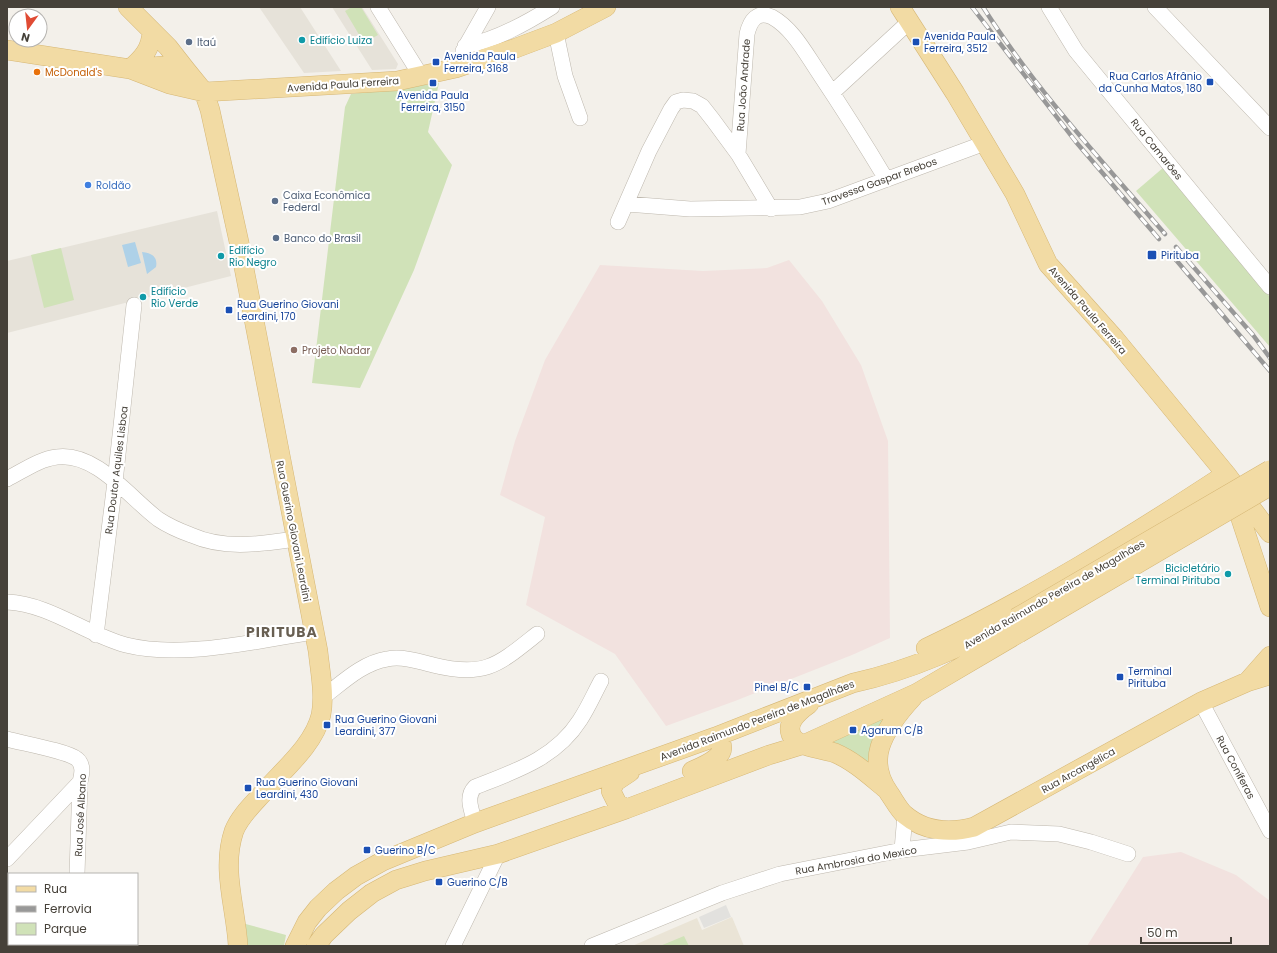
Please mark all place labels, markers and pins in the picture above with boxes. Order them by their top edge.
place label: Avenida Paula Ferreira, 3512 [924,29,996,56]
place label: Edifício Luiza [310,33,372,48]
place label: Itaú [197,35,216,50]
marker: Edifício Luiza [297,35,307,45]
marker: Itaú [184,37,194,47]
marker: Avenida Paula Ferreira, 3512 [911,37,921,47]
place label: Avenida Paula Ferreira, 3168 [444,49,516,76]
marker: Avenida Paula Ferreira, 3168 [431,57,441,67]
place label: McDonald's [45,65,102,80]
marker: McDonald's [32,67,42,77]
place label: Rua Carlos Afrânio da Cunha Matos, 180 [1098,69,1202,96]
marker: Rua Carlos Afrânio da Cunha Matos, 180 [1205,77,1215,87]
marker: Avenida Paula Ferreira, 3150 [428,78,438,88]
place label: Avenida Paula Ferreira, 3150 [397,88,469,115]
place label: Roldão [96,178,131,193]
marker: Roldão [83,180,93,190]
place label: Caixa Econômica Federal [283,188,370,215]
marker: Caixa Econômica Federal [270,196,280,206]
place label: Banco do Brasil [284,231,361,246]
marker: Banco do Brasil [271,233,281,243]
place label: Edifício Rio Negro [229,243,277,270]
place label: Pirituba [1161,248,1199,263]
marker: Pirituba [1146,249,1158,261]
marker: Edifício Rio Negro [216,251,226,261]
place label: Edifício Rio Verde [151,284,198,311]
marker: Edifício Rio Verde [138,292,148,302]
place label: Rua Guerino Giovani Leardini, 170 [237,297,339,324]
marker: Rua Guerino Giovani Leardini, 170 [224,305,234,315]
place label: Projeto Nadar [302,343,371,358]
marker: Projeto Nadar [289,345,299,355]
place label: Bicicletário Terminal Pirituba [1136,561,1220,588]
marker: Bicicletário Terminal Pirituba [1223,569,1233,579]
place label: Terminal Pirituba [1128,664,1172,691]
marker: Terminal Pirituba [1115,672,1125,682]
place label: Pinel B/C [754,680,799,695]
marker: Pinel B/C [802,682,812,692]
place label: Rua Guerino Giovani Leardini, 377 [335,712,437,739]
marker: Rua Guerino Giovani Leardini, 377 [322,720,332,730]
place label: Agarum C/B [861,723,923,738]
marker: Agarum C/B [848,725,858,735]
place label: Rua Guerino Giovani Leardini, 430 [256,775,358,802]
marker: Rua Guerino Giovani Leardini, 430 [243,783,253,793]
place label: Guerino B/C [375,843,436,858]
marker: Guerino B/C [362,845,372,855]
place label: Guerino C/B [447,875,508,890]
marker: Guerino C/B [434,877,444,887]

